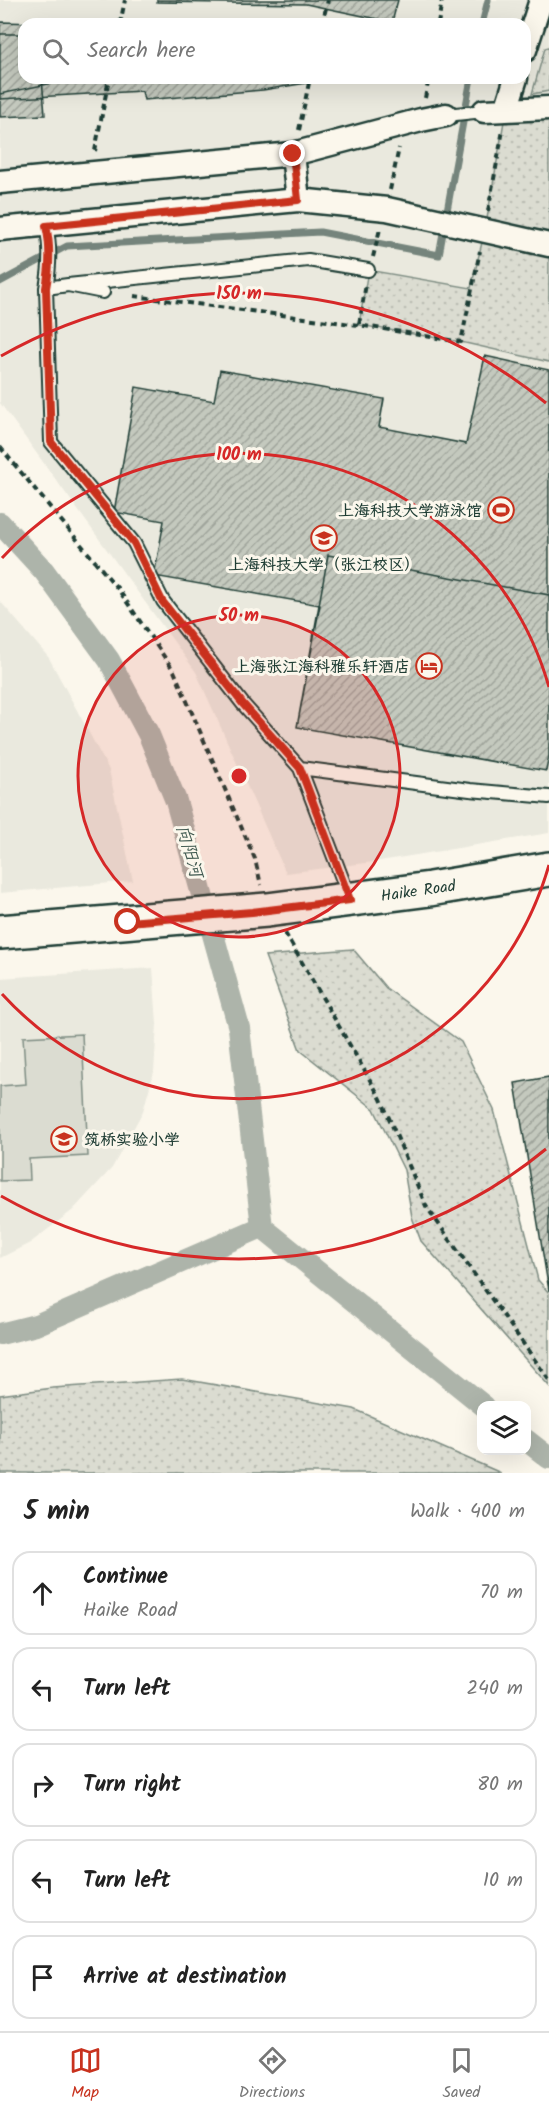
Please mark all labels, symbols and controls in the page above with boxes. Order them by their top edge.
search box [18,18,531,84]
text: Search here [87,34,195,69]
icon: search [39,35,72,68]
route end [279,140,305,166]
text: 150 m [216,280,262,309]
text: 100 m [216,441,262,470]
sports icon: 上海科技大学游泳馆 [486,495,516,525]
place label: 上海科技大学游泳馆 [338,499,482,524]
school or university icon: 上海科技大学（张江校区） [309,523,339,553]
place label: 上海科技大学（张江校区） [228,553,420,578]
text: 50 m [218,602,259,631]
hotel icon: 上海张江海科雅乐轩酒店 [414,651,444,681]
place label: 上海张江海科雅乐轩酒店 [234,655,410,680]
centre of rings [229,766,249,786]
water label: 向阳河 [167,821,211,884]
street label: Haike Road [379,874,458,909]
route start [114,908,140,934]
school or university icon: 筑桥实验小学 [49,1124,79,1154]
place label: 筑桥实验小学 [84,1128,180,1153]
map controls [477,1401,531,1455]
button: layers [477,1401,531,1455]
text: 5 min [24,1491,90,1533]
text: Walk · 400 m [410,1496,525,1528]
text: Continue [83,1560,168,1595]
icon: ahead [26,1577,59,1610]
text: 70 m [480,1577,523,1609]
text: Haike Road [83,1595,177,1627]
text: Turn left [83,1672,170,1707]
icon: left [26,1673,59,1706]
text: 240 m [466,1673,523,1705]
text: Turn right [83,1768,181,1803]
icon: right [26,1769,59,1802]
text: 80 m [477,1769,523,1801]
text: Turn left [83,1864,170,1899]
icon: left [26,1865,59,1898]
text: 10 m [483,1865,523,1897]
text: Arrive at destination [83,1960,286,1995]
icon: arrive [26,1961,59,1994]
tab: Map [69,2044,102,2105]
tab: Directions [239,2044,305,2105]
tab: Saved [442,2044,480,2105]

